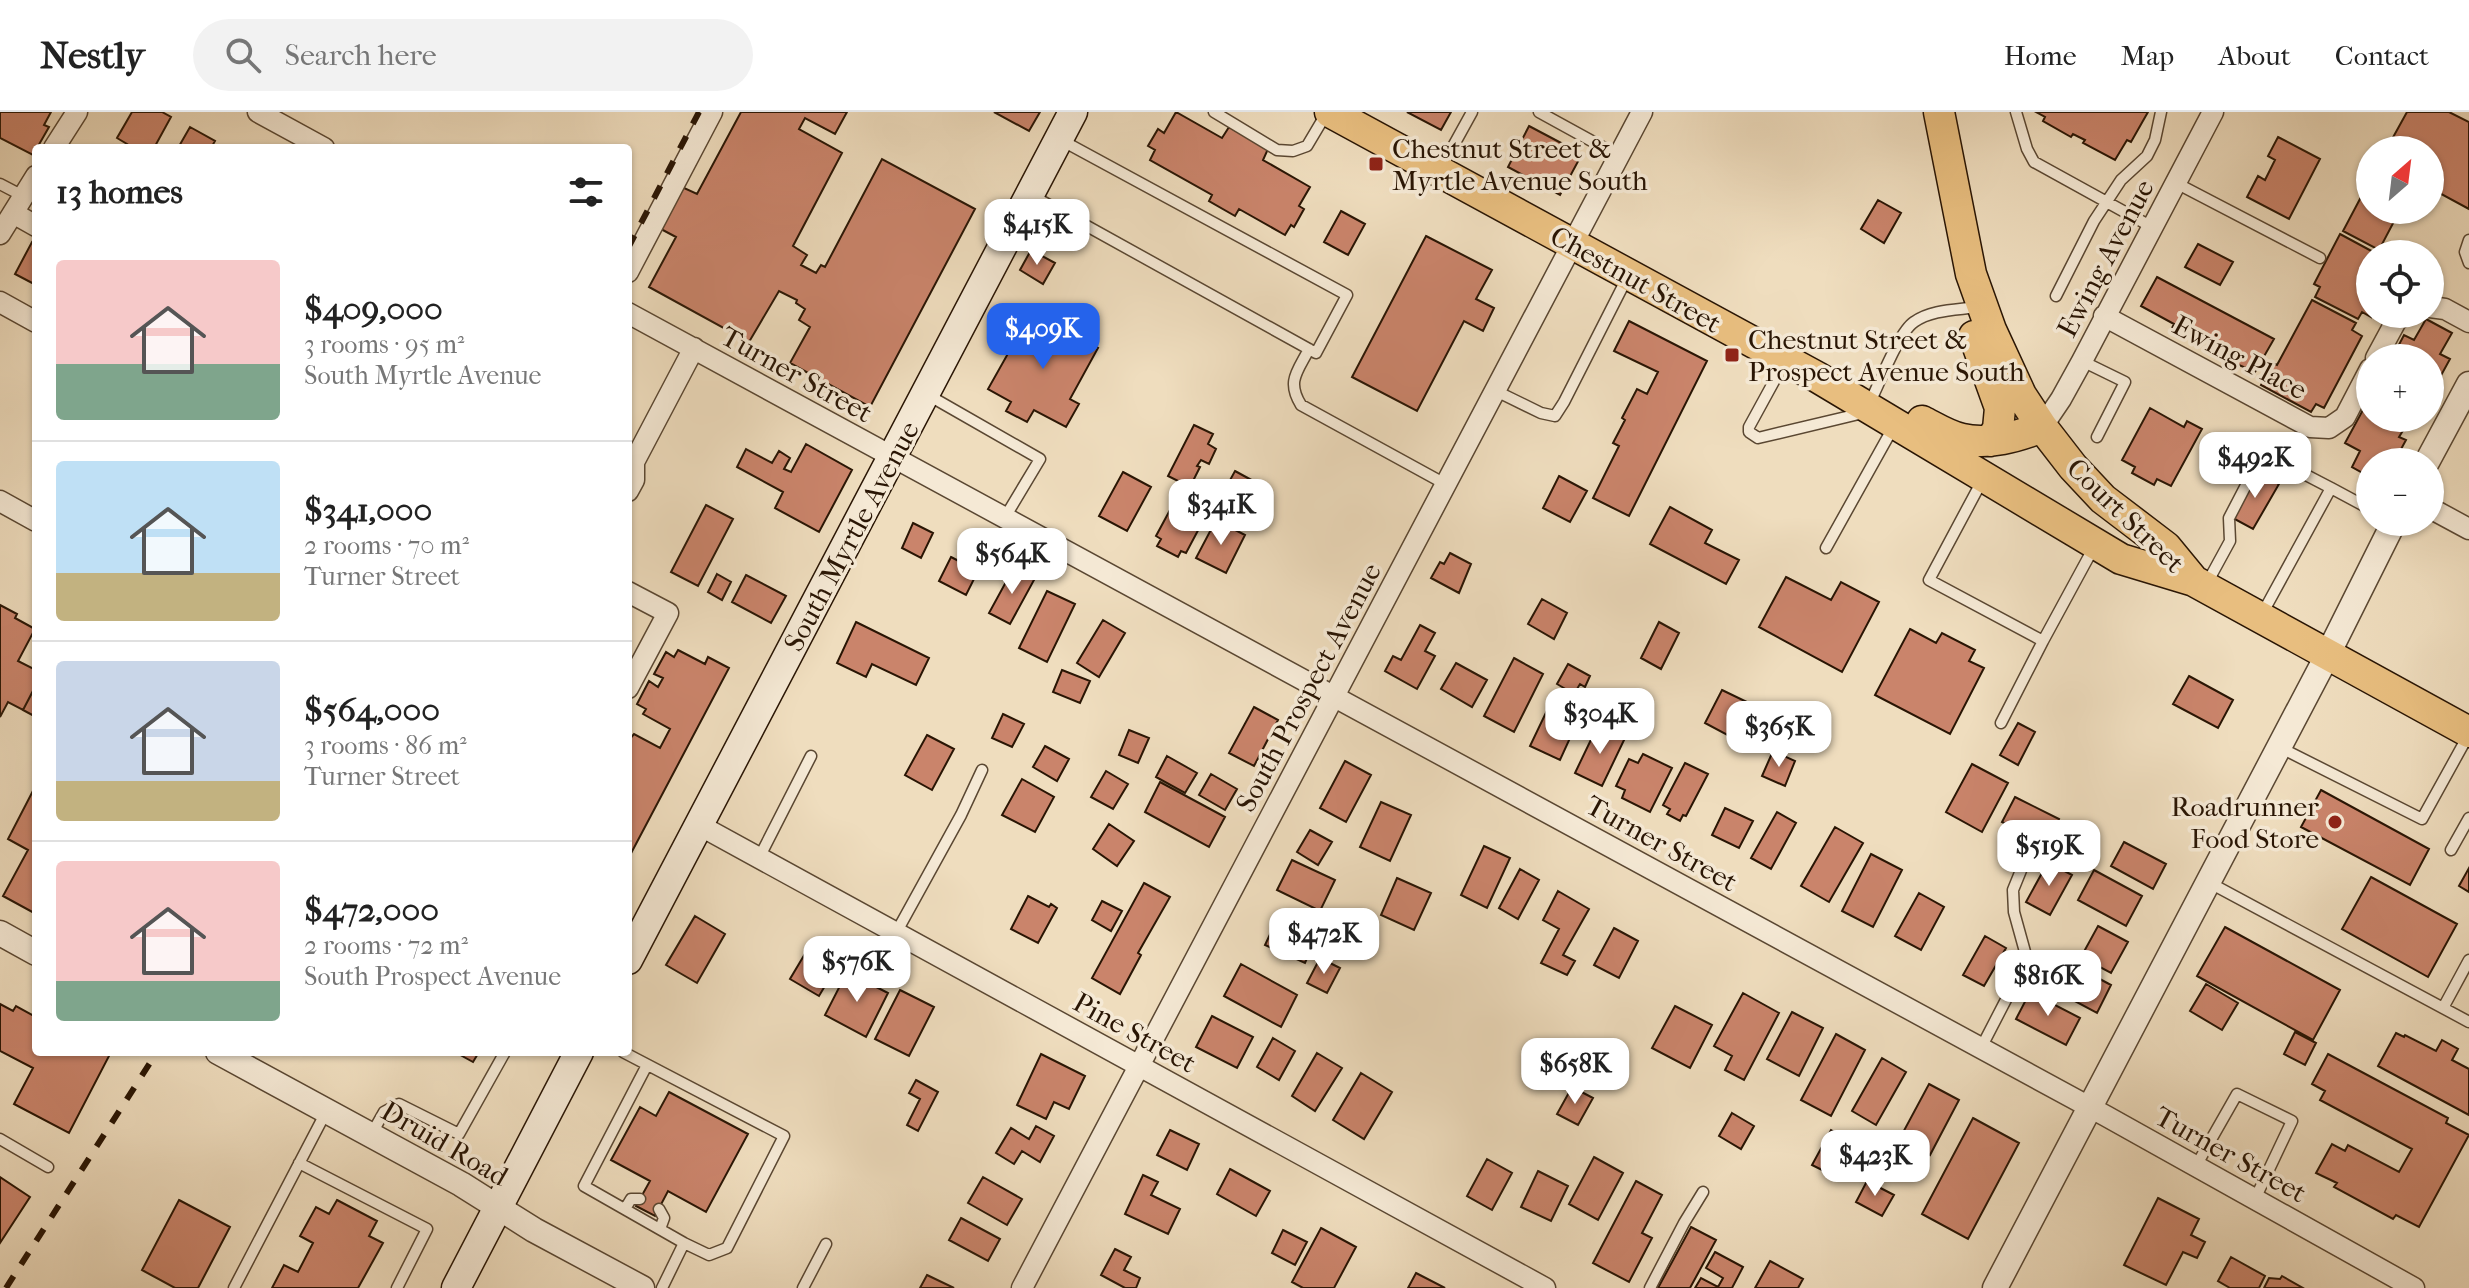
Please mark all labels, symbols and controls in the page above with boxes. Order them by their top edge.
search box [193,19,753,91]
text: Nestly [40,33,145,78]
icon: search [221,33,265,77]
text: Search here [285,38,437,73]
text: Home [2004,39,2077,72]
text: Map [2121,39,2174,72]
text: About [2218,39,2291,72]
text: Contact [2335,39,2429,72]
place label: Chestnut Street & Myrtle Avenue South [1392,132,1648,197]
north arrow [2356,136,2444,224]
map controls [2356,136,2444,536]
marker: Chestnut Street & Myrtle Avenue South [1367,155,1385,173]
icon: filters [564,170,608,214]
text: 13 homes [56,172,183,212]
street label: Ewing Avenue [2050,174,2161,343]
pin: $415K [981,199,1093,267]
text: $415K [1003,209,1071,240]
street label: Chestnut Street [1545,219,1727,340]
button: locate [2356,240,2444,328]
text: $409,000 [304,289,443,329]
icon: home [120,292,216,388]
pin: $409K [987,303,1099,371]
street label: Ewing Place [2167,308,2312,407]
text: $409K [1005,313,1081,344]
street label: Turner Street [715,319,878,430]
place label: Chestnut Street & Prospect Avenue South [1748,323,2025,388]
text: 3 rooms · 95 m² [304,329,464,360]
button: + [2356,344,2444,432]
marker: Chestnut Street & Prospect Avenue South [1723,346,1741,364]
text: South Myrtle Avenue [304,360,541,391]
street label: South Myrtle Avenue [777,415,926,657]
pin: $492K [2199,432,2311,500]
text: $492K [2217,442,2293,473]
button: − [2356,448,2444,536]
street label: Court Street [2060,451,2191,580]
pin: $341K [1165,479,1277,547]
text: $341K [1187,489,1255,520]
text: $341,000 [304,490,432,530]
icon: home [120,493,216,589]
pin: $564K [956,528,1068,596]
text: 2 rooms · 70 m² [304,530,469,561]
text: $564K [975,538,1049,569]
street label: South Prospect Avenue [1229,557,1388,817]
text: Turner Street [304,561,460,592]
pin: $304K [1544,688,1656,756]
text: $564,000 [304,690,440,730]
icon: home [120,693,216,789]
text: $304K [1563,698,1637,729]
pin: $365K [1723,701,1835,769]
text: $365K [1744,711,1814,742]
text: 3 rooms · 86 m² [304,730,467,761]
text: Turner Street [304,761,460,792]
street label: Turner Street [1580,788,1743,899]
place label: Roadrunner Food Store [2171,790,2319,855]
marker: Roadrunner Food Store [2326,813,2344,831]
pin: $519K [1993,820,2105,888]
text: $519K [2015,830,2083,861]
text: $472,000 [304,890,439,930]
icon: home [120,893,216,989]
pin: $472K [1268,908,1380,976]
text: $472K [1287,918,1361,949]
text: 2 rooms · 72 m² [304,930,468,961]
pin: $576K [801,936,913,1004]
text: $576K [821,946,893,977]
pin: $816K [1992,950,2104,1018]
text: $816K [2013,960,2083,991]
text: South Prospect Avenue [304,961,561,992]
street label: Pine Street [1068,985,1202,1080]
pin: $658K [1519,1038,1631,1106]
text: $658K [1539,1048,1611,1079]
street label: Druid Road [375,1094,515,1193]
street label: Turner Street [2149,1099,2312,1210]
pin: $423K [1819,1130,1931,1198]
text: $423K [1839,1140,1911,1171]

